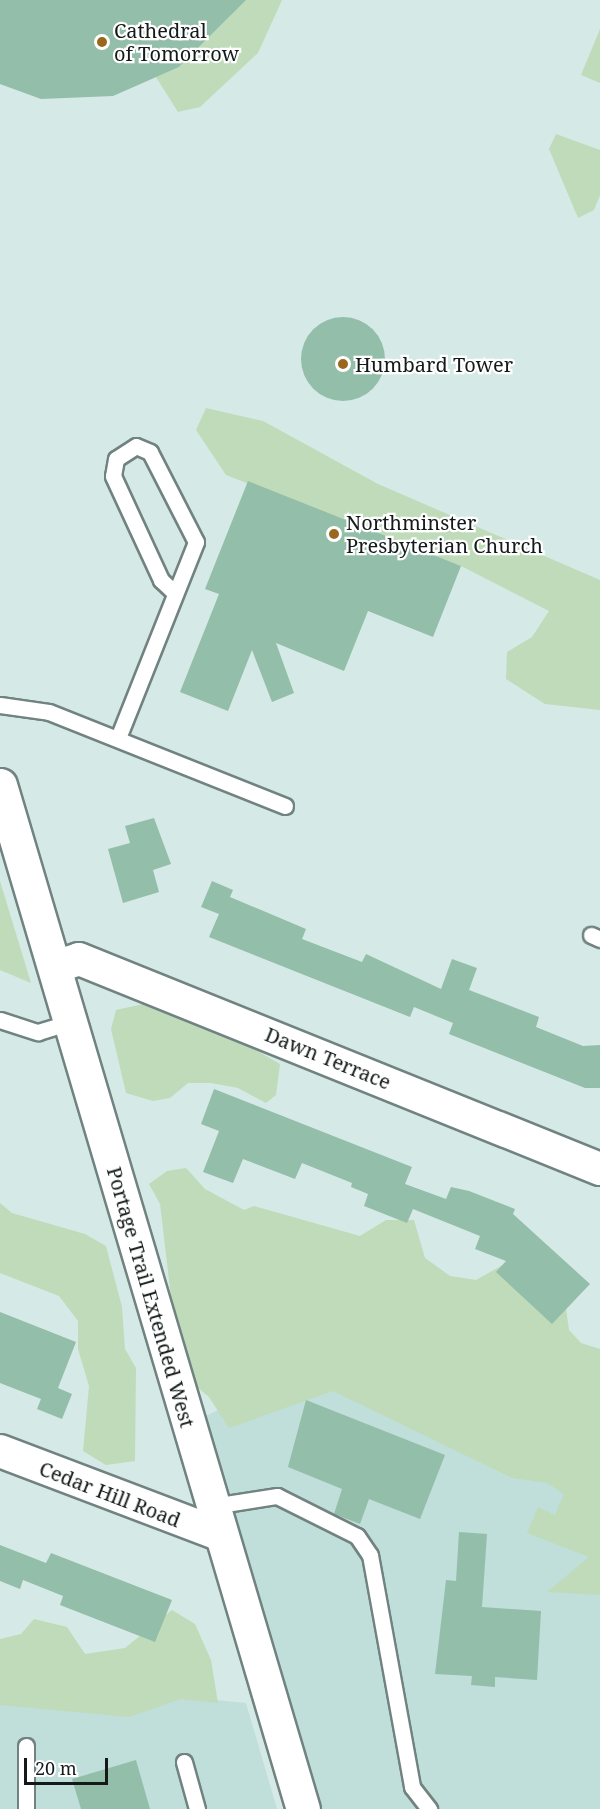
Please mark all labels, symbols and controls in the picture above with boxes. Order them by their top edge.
place label: Cathedral of Tomorrow [114,19,239,66]
marker: Cathedral of Tomorrow [95,35,109,49]
place label: Humbard Tower [355,352,513,376]
marker: Humbard Tower [336,357,350,371]
place label: Northminster Presbyterian Church [346,510,543,557]
marker: Northminster Presbyterian Church [327,527,341,541]
street label: Dawn Terrace [262,1022,394,1094]
street label: Portage Trail Extended West [102,1164,200,1430]
street label: Cedar Hill Road [36,1456,184,1532]
scale bar [27,1746,111,1784]
text: 20 m [35,1756,77,1780]

